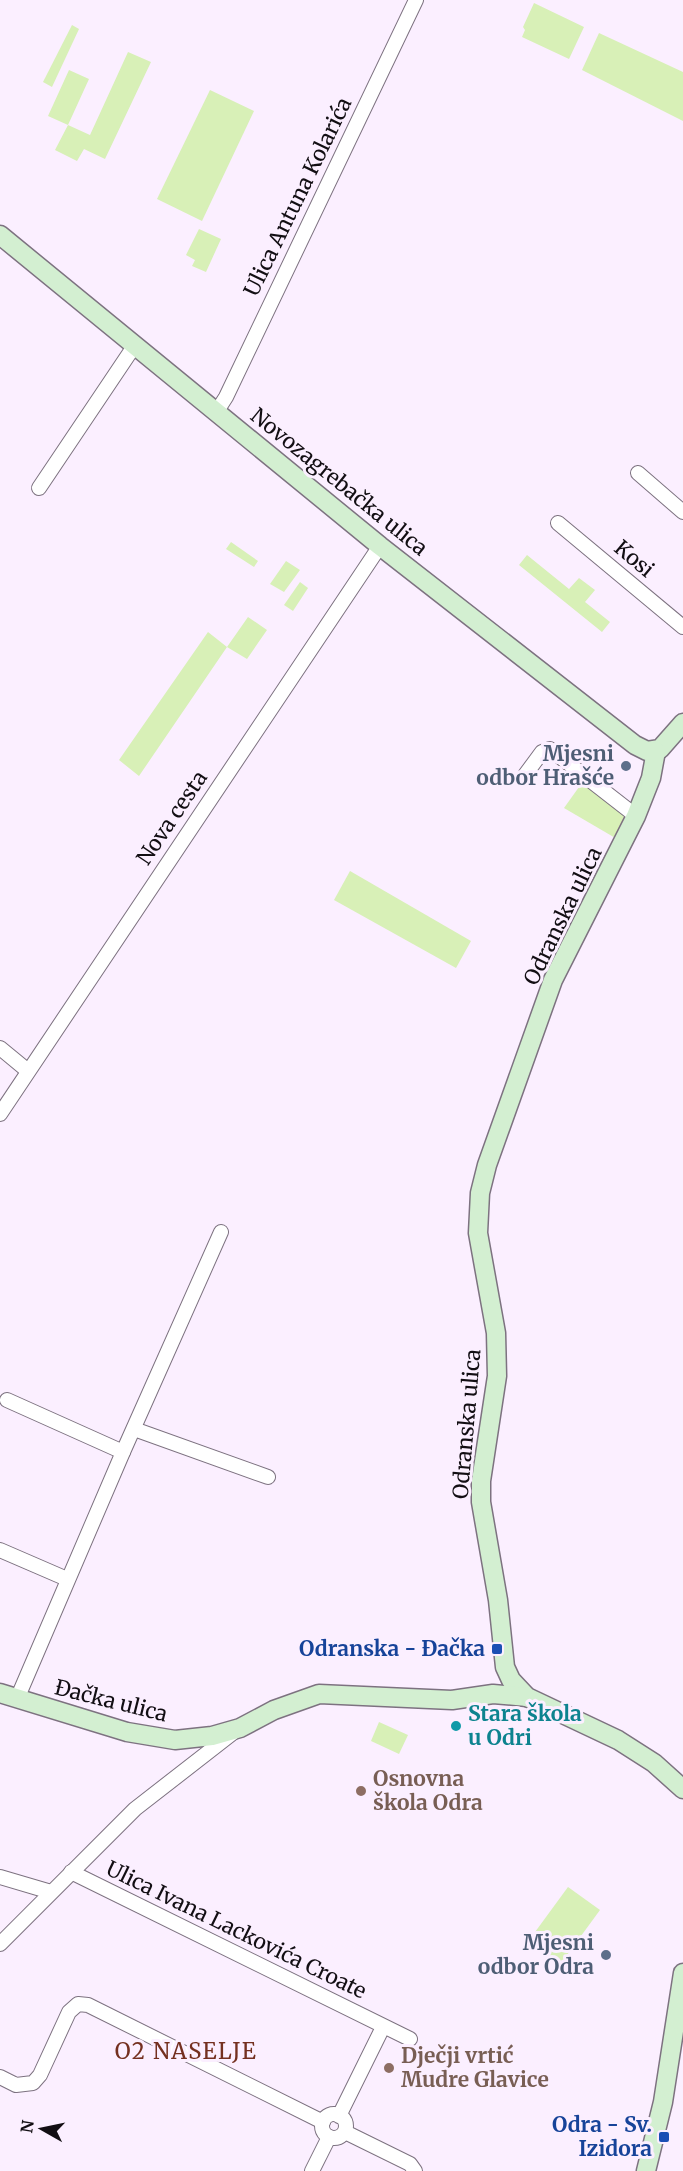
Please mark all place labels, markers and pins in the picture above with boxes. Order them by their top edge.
place label: Mjesni odbor Hrašće [476,740,614,791]
marker: Mjesni odbor Hrašće [619,759,633,773]
place label: Odranska - Đačka [299,1635,485,1662]
marker: Odranska - Đačka [490,1642,504,1656]
place label: Stara škola u Odri [468,1700,582,1751]
marker: Stara škola u Odri [449,1719,463,1733]
place label: Osnovna škola Odra [373,1765,483,1816]
marker: Osnovna škola Odra [354,1784,368,1798]
place label: Mjesni odbor Odra [478,1929,594,1980]
marker: Mjesni odbor Odra [599,1948,613,1962]
place label: Dječji vrtić Mudre Glavice [401,2042,549,2093]
marker: Dječji vrtić Mudre Glavice [382,2061,396,2075]
place label: Odra - Sv. Izidora [552,2111,652,2162]
marker: Odra - Sv. Izidora [657,2130,671,2144]

